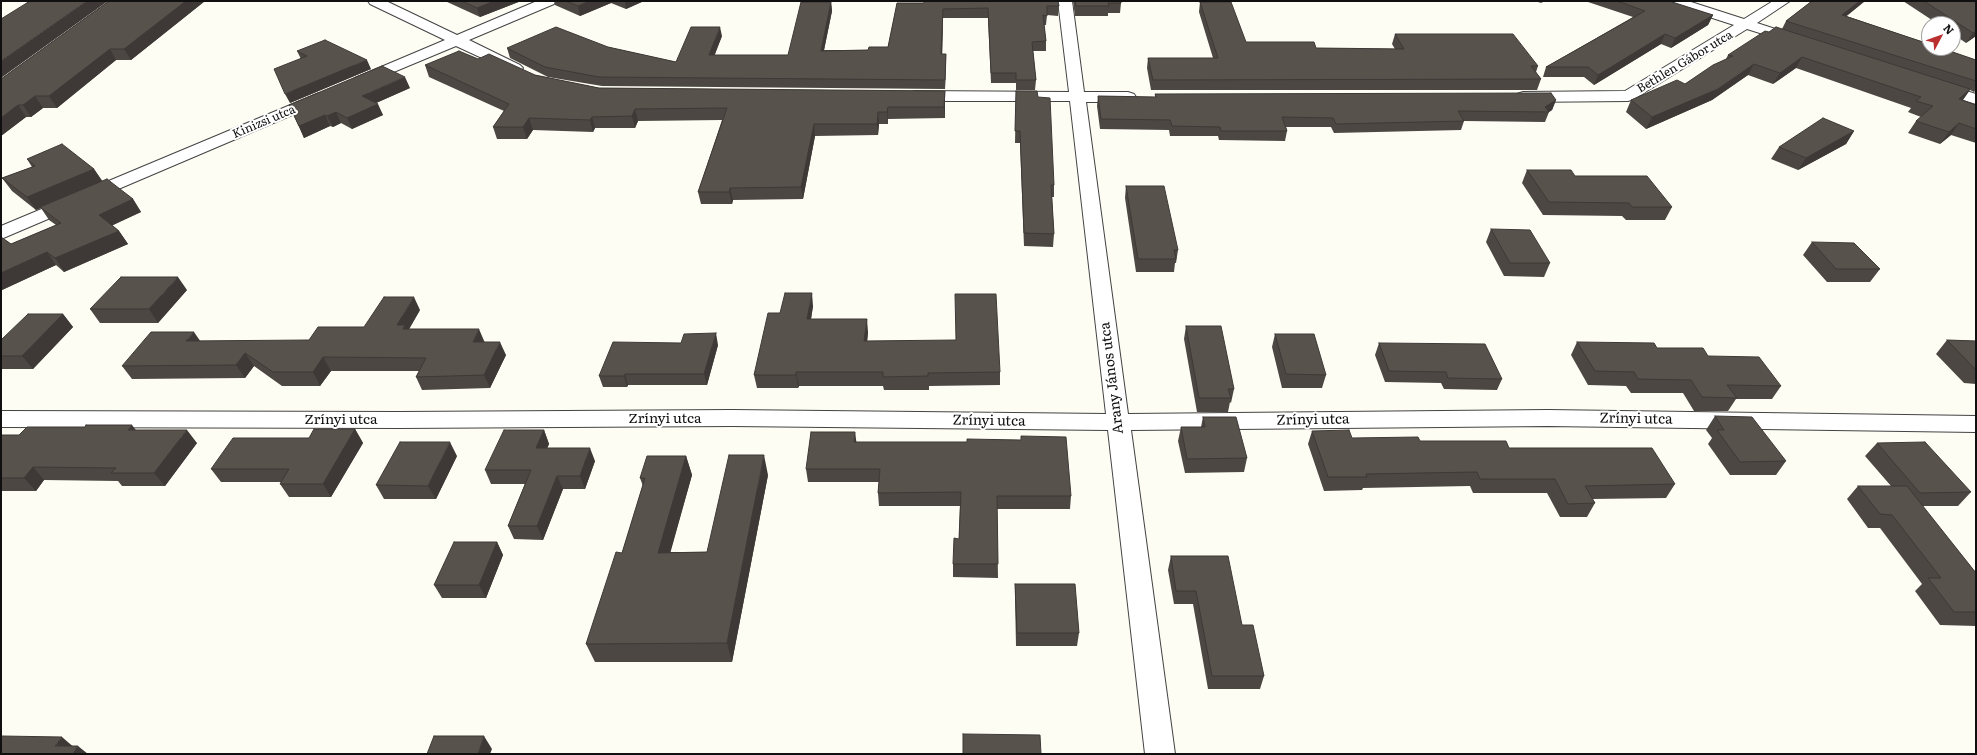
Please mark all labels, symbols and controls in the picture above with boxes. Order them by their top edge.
north arrow [1921,16,1961,56]
text: N [1940,20,1958,38]
street label: Bethlen Gábor utca [1635,28,1735,96]
street label: Kinizsi utca [230,102,298,142]
street label: Arany János utca [1097,321,1127,435]
street label: Zrínyi utca [1599,410,1673,428]
street label: Zrínyi utca [628,411,702,427]
street label: Zrínyi utca [1276,411,1350,429]
street label: Zrínyi utca [304,412,378,428]
street label: Zrínyi utca [952,412,1026,430]

